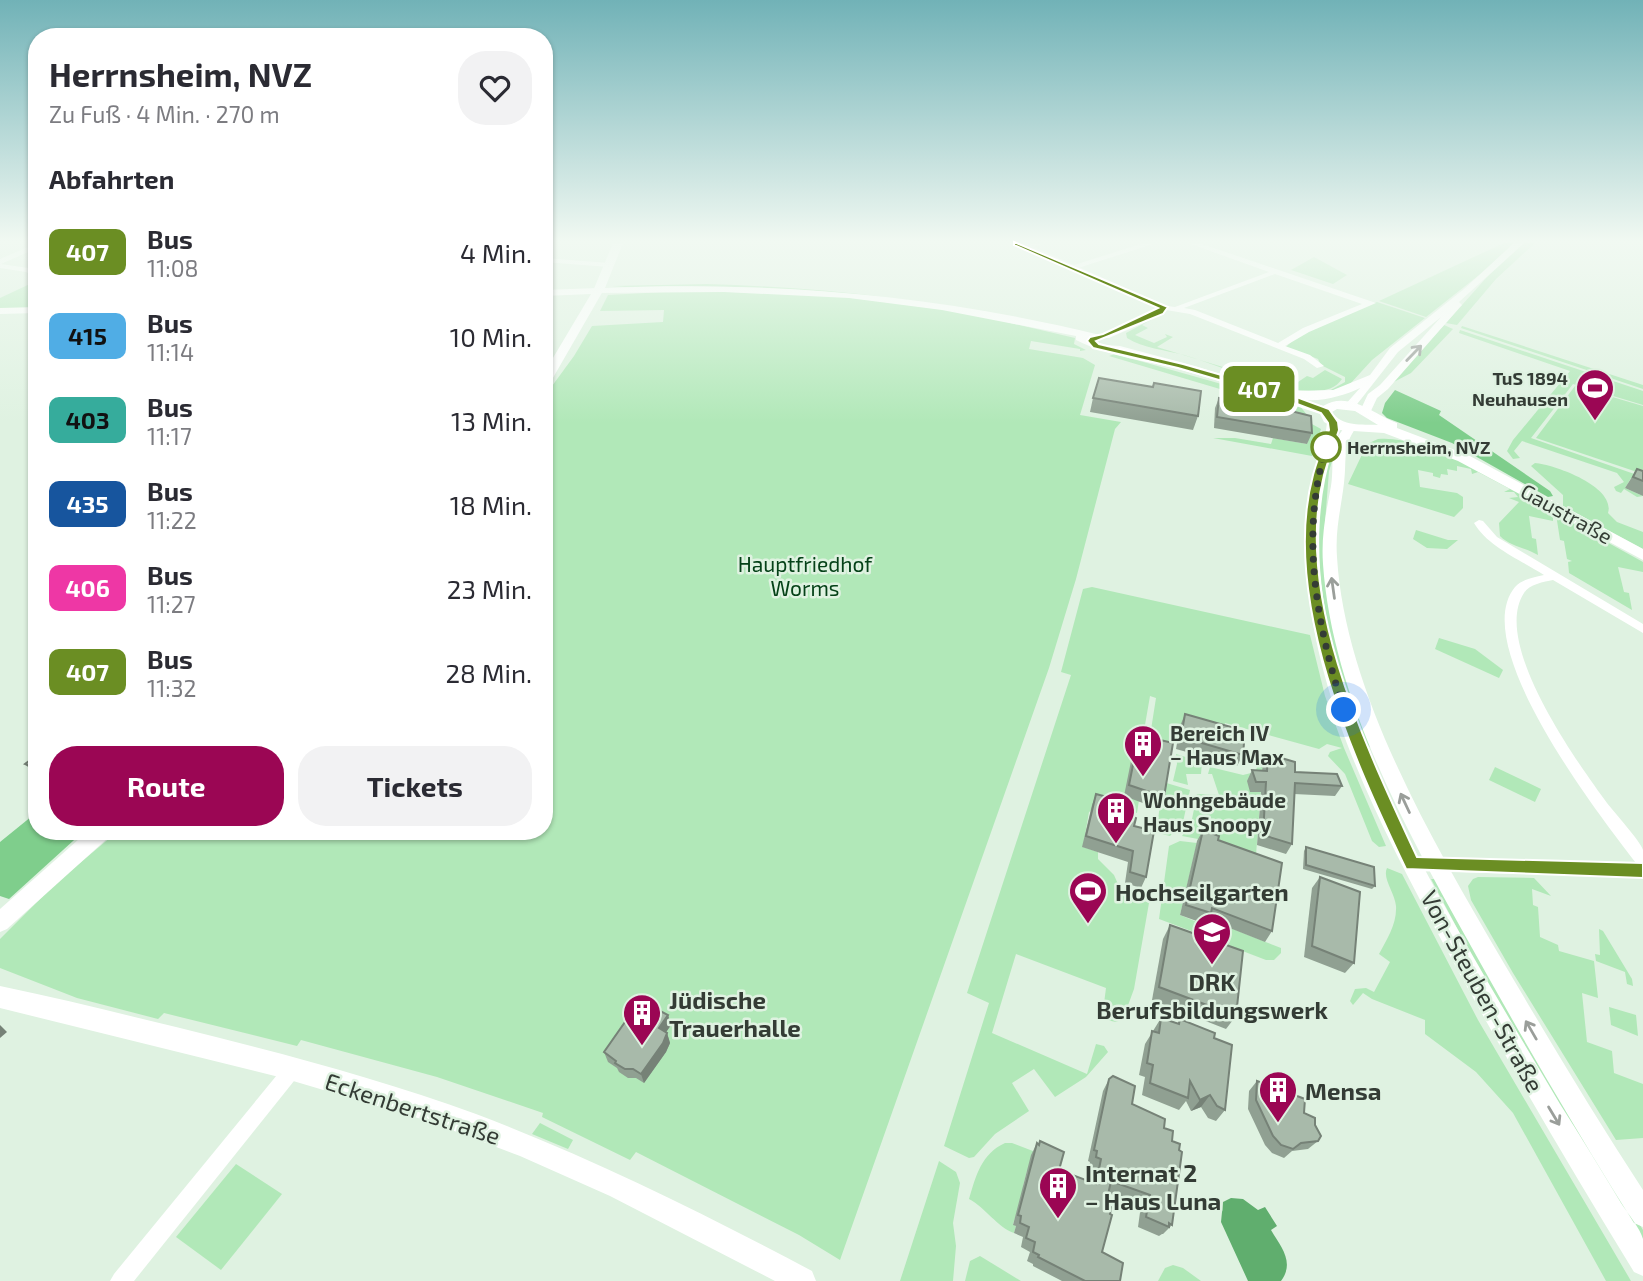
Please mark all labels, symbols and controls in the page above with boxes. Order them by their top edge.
button: heart [458,51,532,125]
text: Herrnsheim, NVZ [49,54,312,94]
text: Zu Fuß · 4 Min. · 270 m [49,100,280,128]
text: Abfahrten [49,163,174,194]
text: Bus [147,223,193,254]
text: 407 [66,237,109,266]
text: 4 Min. [460,237,532,268]
text: 11:08 [147,254,199,282]
text: Bus [147,307,193,338]
text: 415 [68,321,107,350]
text: 10 Min. [450,321,532,352]
text: 11:14 [147,338,194,366]
one-way arrow [1406,345,1423,362]
line badge: 407 [1219,366,1299,412]
place label: TuS 1894 Neuhausen [1472,367,1568,410]
sports icon: TuS 1894 Neuhausen [1574,367,1616,422]
text: 407 [1237,374,1281,403]
text: Bus [147,391,193,422]
text: 403 [65,405,110,434]
text: 13 Min. [451,405,532,436]
text: 11:17 [147,422,192,450]
marker: Herrnsheim, NVZ [1311,432,1341,462]
place label: Herrnsheim, NVZ [1347,436,1490,458]
text: Bus [147,475,193,506]
street label: Gaustraße [1517,478,1617,548]
text: 435 [66,489,109,518]
text: 18 Min. [450,489,532,520]
text: 11:22 [147,506,197,534]
park label: Hauptfriedhof Worms [738,551,873,600]
text: Bus [147,559,193,590]
text: 406 [65,573,110,602]
text: 23 Min. [447,573,532,604]
one-way arrow [1327,577,1340,600]
text: 11:27 [147,590,195,618]
text: Bus [147,643,193,674]
text: 407 [66,657,109,686]
text: 28 Min. [445,657,532,688]
text: 11:32 [147,674,196,702]
your location [1326,692,1361,727]
place label: Bereich IV – Haus Max [1170,720,1284,769]
building icon: Bereich IV – Haus Max [1122,723,1164,778]
button: Route [49,746,284,826]
button: Tickets [298,746,532,826]
place label: Wohngebäude Haus Snoopy [1143,787,1286,837]
building icon: Wohngebäude Haus Snoopy [1095,790,1137,845]
one-way arrow [1398,793,1411,814]
sports icon: Hochseilgarten [1067,870,1109,925]
place label: Hochseilgarten [1115,877,1289,906]
street label: Von-Steuben-Straße [1415,885,1551,1097]
school or university icon: DRK Berufsbildungswerk [1191,911,1233,966]
place label: DRK Berufsbildungswerk [1096,967,1328,1024]
place label: Jüdische Trauerhalle [669,985,801,1042]
building icon: Jüdische Trauerhalle [621,992,663,1047]
one-way arrow [1524,1021,1538,1041]
street label: Eckenbertstraße [322,1066,504,1150]
building icon: Mensa [1257,1069,1299,1124]
place label: Mensa [1305,1076,1381,1105]
one-way arrow [1547,1105,1561,1125]
place label: Internat 2 – Haus Luna [1085,1158,1221,1215]
building icon: Internat 2 – Haus Luna [1037,1165,1079,1220]

